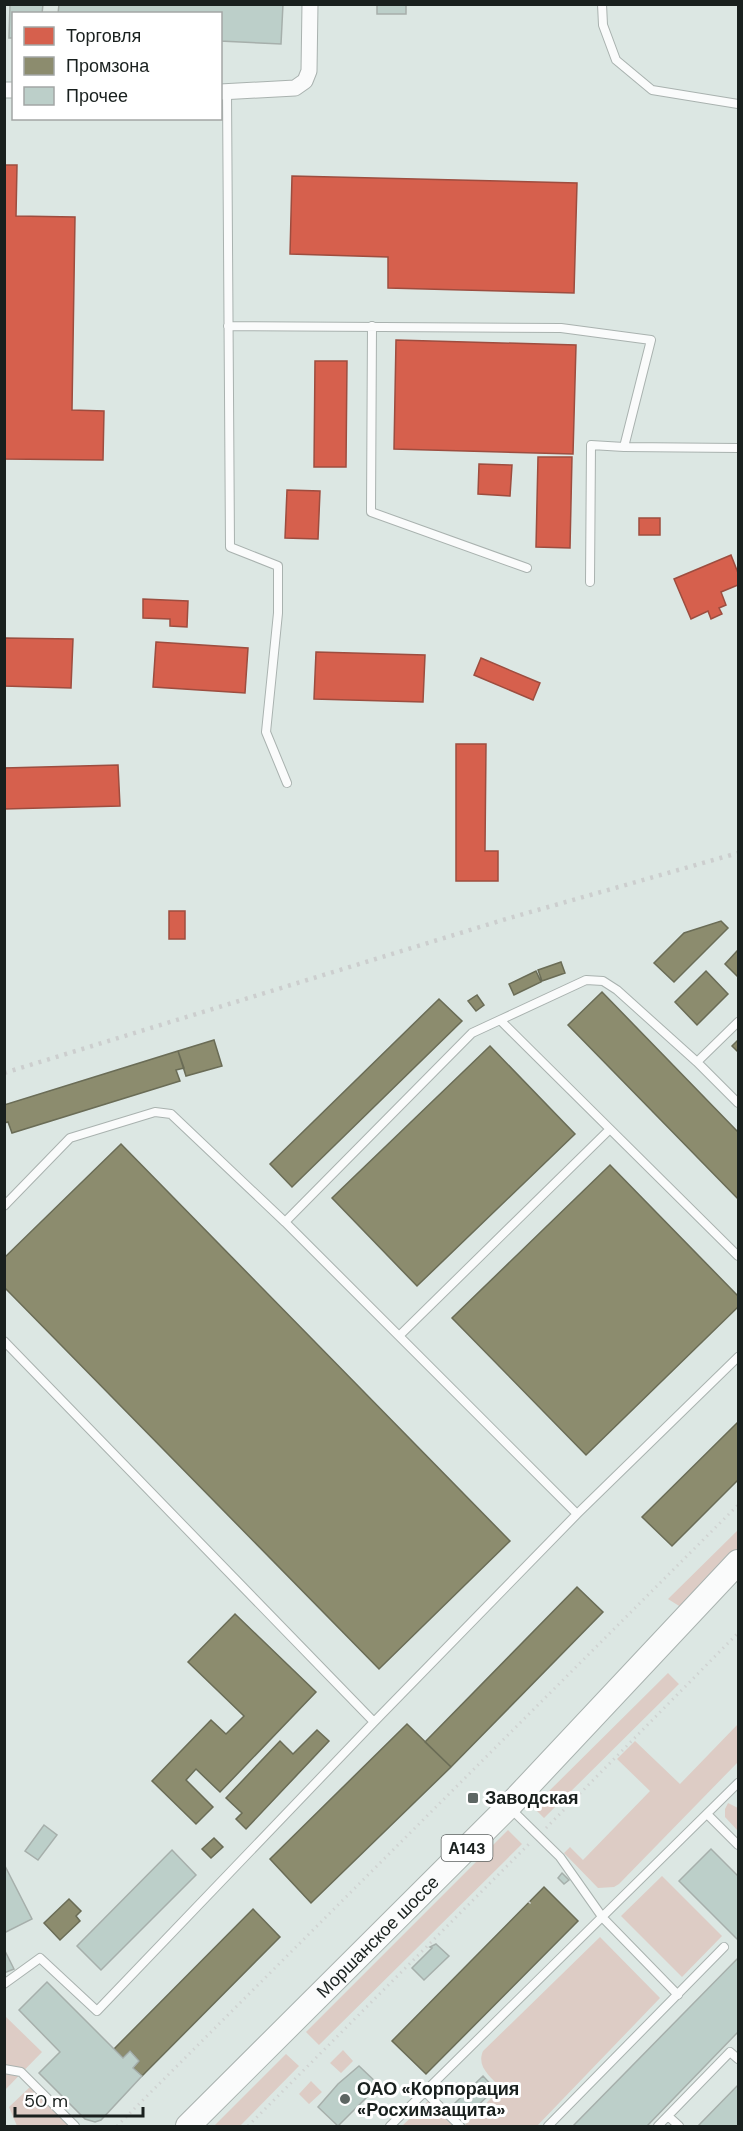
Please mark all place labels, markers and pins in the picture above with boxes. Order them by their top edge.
place label: Заводская [485,1786,579,1810]
marker: Заводская [466,1791,480,1805]
place label: ОАО «Корпорация «Росхимзащита» [357,2077,519,2122]
marker: ОАО «Корпорация «Росхимзащита» [338,2092,352,2106]

